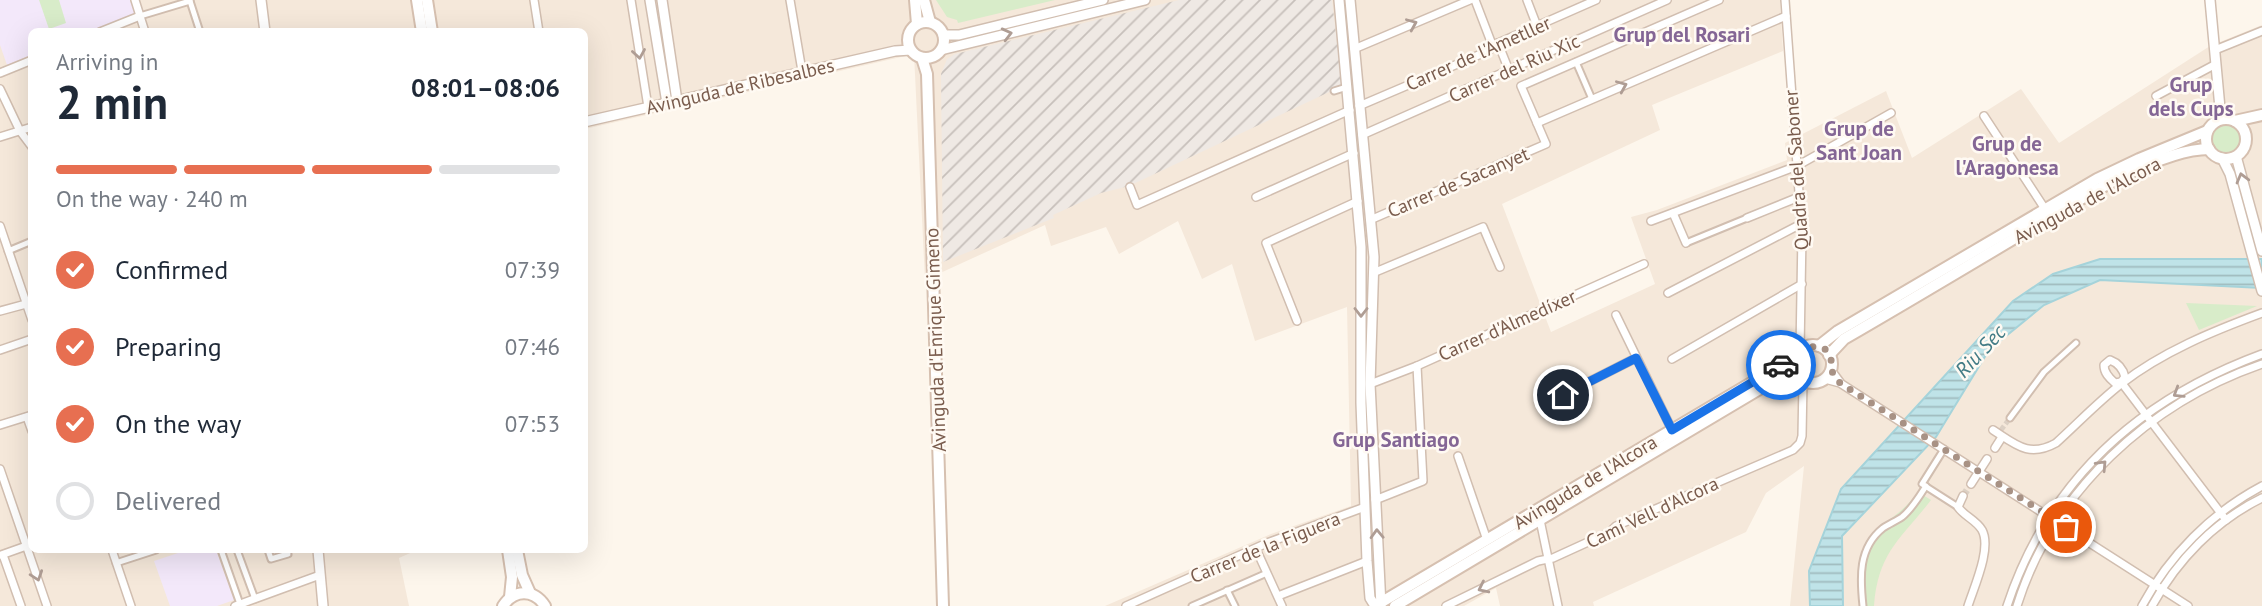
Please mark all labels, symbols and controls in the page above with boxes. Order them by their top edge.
street label: Carrer de l'Ametller [1402,10,1555,96]
one-way arrow [1405,19,1417,33]
district label: Grup del Rosari [1614,21,1750,48]
one-way arrow [1001,27,1013,42]
street label: Carrer del Riu Xic [1445,28,1583,108]
text: Arriving in [56,47,158,76]
one-way arrow [631,48,646,60]
street label: Avinguda de Ribesalbes [644,53,836,119]
text: 08:01–08:06 [411,71,560,104]
district label: Grup dels Cups [2148,71,2234,122]
text: 2 min [56,72,168,132]
one-way arrow [1615,81,1627,95]
street label: Quadra del Saboner [1778,88,1814,251]
district label: Grup de Sant Joan [1816,115,1902,166]
district label: Grup de l'Aragonesa [1955,130,2059,181]
street label: Carrer de Sacanyet [1384,141,1533,223]
street label: Avinguda de l'Alcora [2009,151,2165,249]
one-way arrow [2236,172,2250,184]
text: On the way · 240 m [56,184,248,213]
street label: Avinguda d'Enrique Gimeno [919,228,951,452]
icon: check [56,251,94,289]
text: Confirmed [115,253,228,286]
text: 07:39 [505,255,560,284]
street label: Carrer d'Almedíxer [1434,284,1580,366]
one-way arrow [1353,308,1369,318]
water label: Riu Sec [1949,318,2012,383]
icon: check [56,328,94,366]
text: Preparing [115,330,222,363]
courier [1746,330,1816,400]
text: 07:46 [505,332,560,361]
icon: car [1762,346,1800,384]
pin [1533,365,1593,425]
icon: home [1544,376,1582,414]
one-way arrow [2173,384,2186,397]
icon: check [56,405,94,443]
text: On the way [115,407,241,440]
text: 07:53 [505,409,560,438]
district label: Grup Santiago [1332,426,1460,453]
street label: Avinguda de l'Alcora [1509,430,1661,534]
one-way arrow [2094,460,2107,473]
street label: Camí Vell d'Alcora [1582,471,1722,553]
text: Delivered [115,484,221,517]
pin [2036,497,2096,557]
street label: Carrer de la Figuera [1186,506,1344,588]
icon: bag [2047,508,2085,546]
one-way arrow [1369,528,1384,539]
one-way arrow [29,569,43,582]
one-way arrow [1478,579,1490,593]

